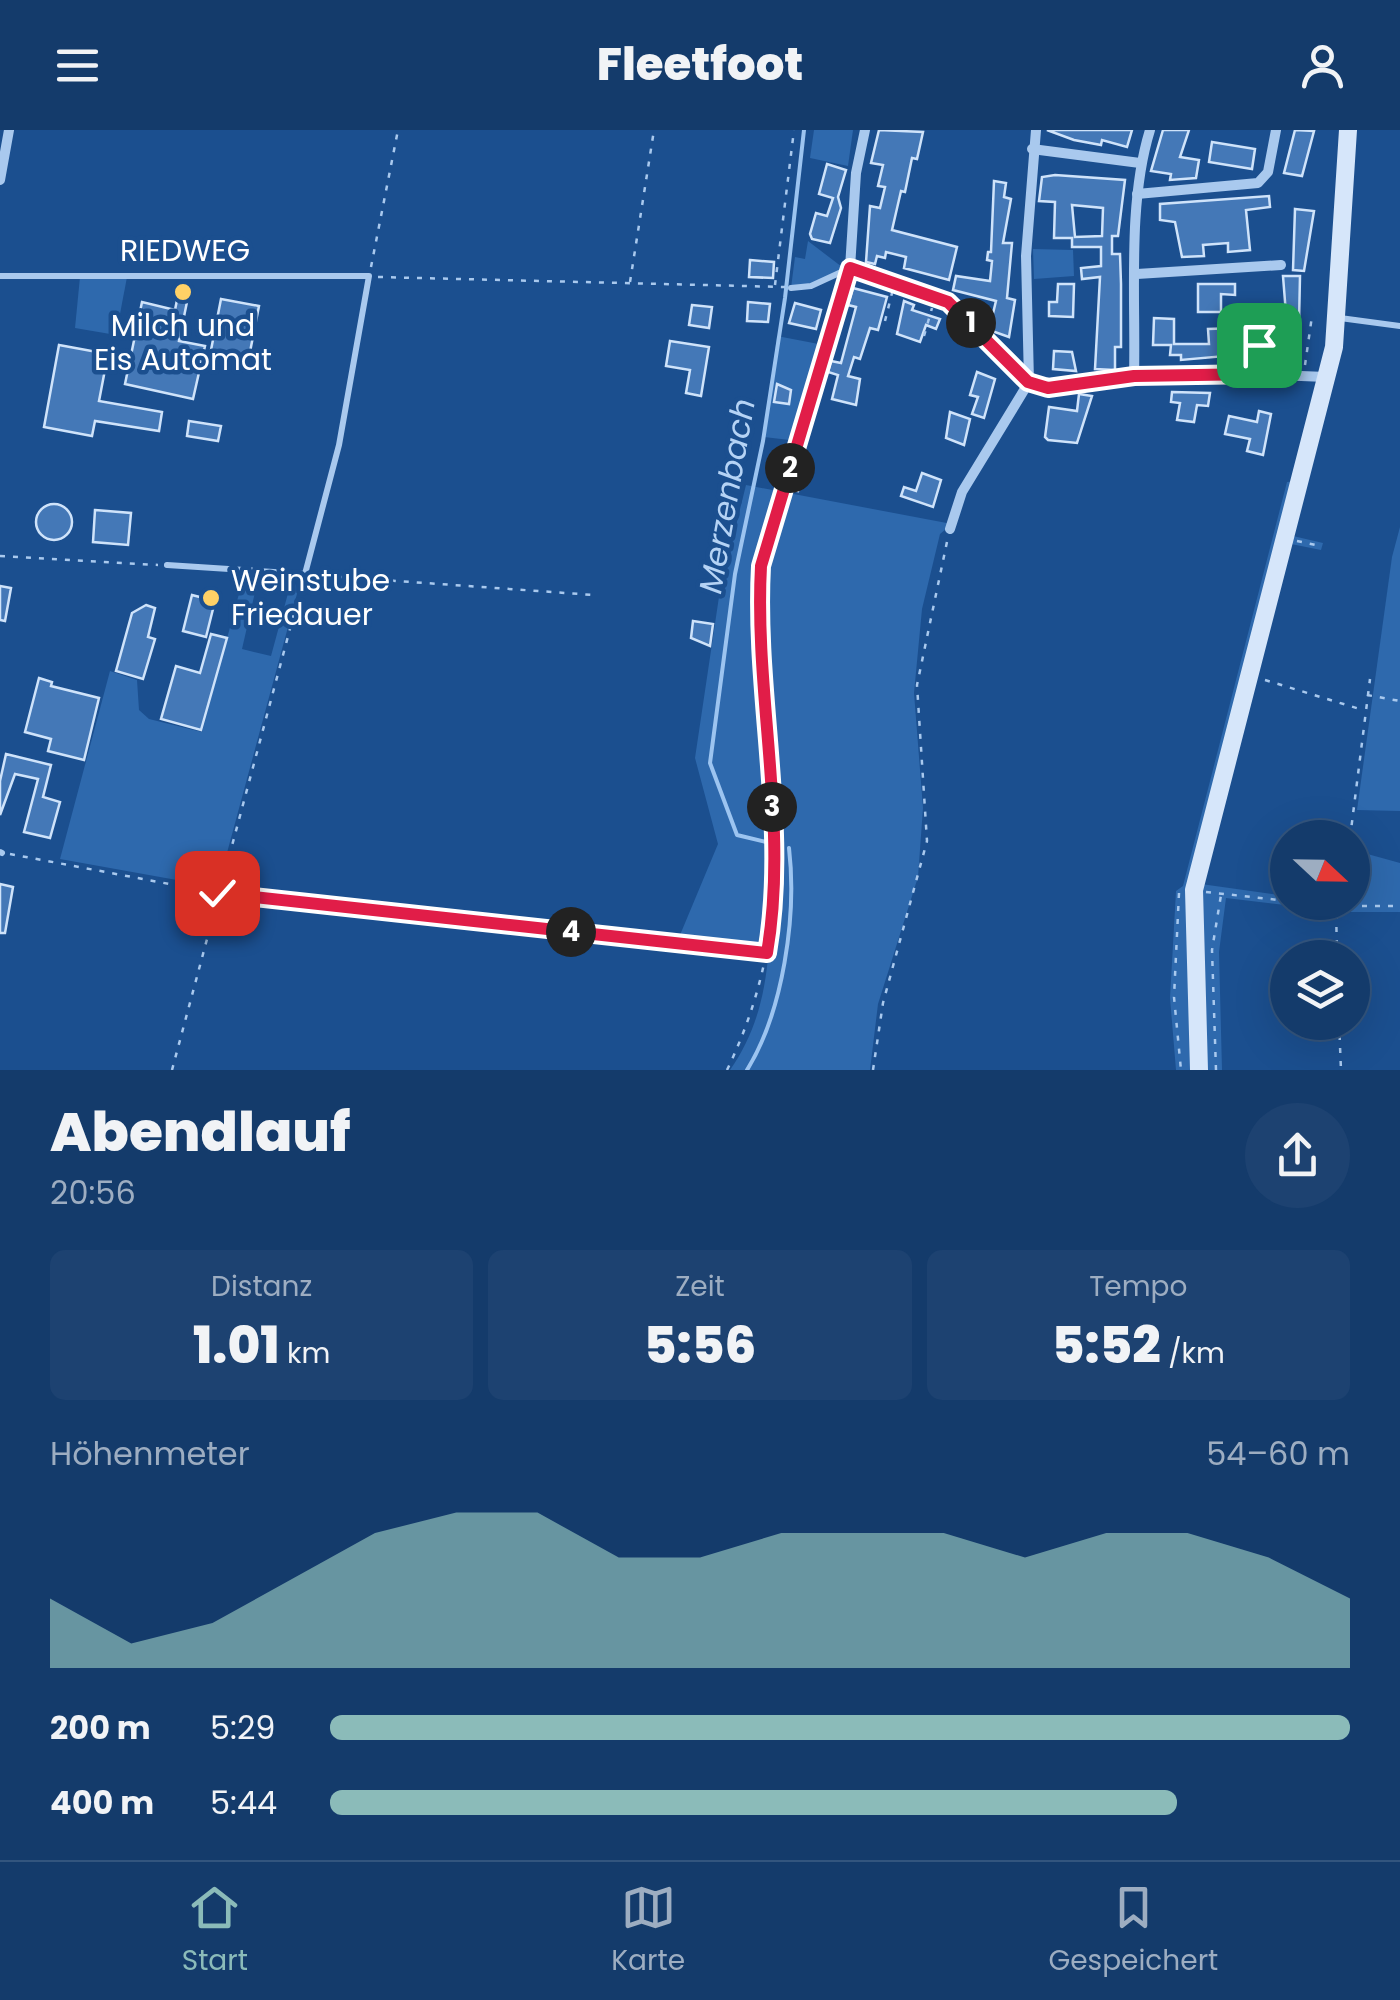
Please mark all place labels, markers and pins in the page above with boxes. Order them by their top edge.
marker: Milch und Eis Automat [172,281,194,303]
pin: 1 [946,298,996,348]
pin [1217,303,1302,388]
place label: Milch und Eis Automat [94,304,272,381]
pin: 2 [765,443,815,493]
place label: Weinstube Friedauer [231,559,390,636]
marker: Weinstube Friedauer [200,587,222,609]
pin: 3 [747,782,797,832]
pin [175,851,260,936]
pin: 4 [546,907,596,957]

